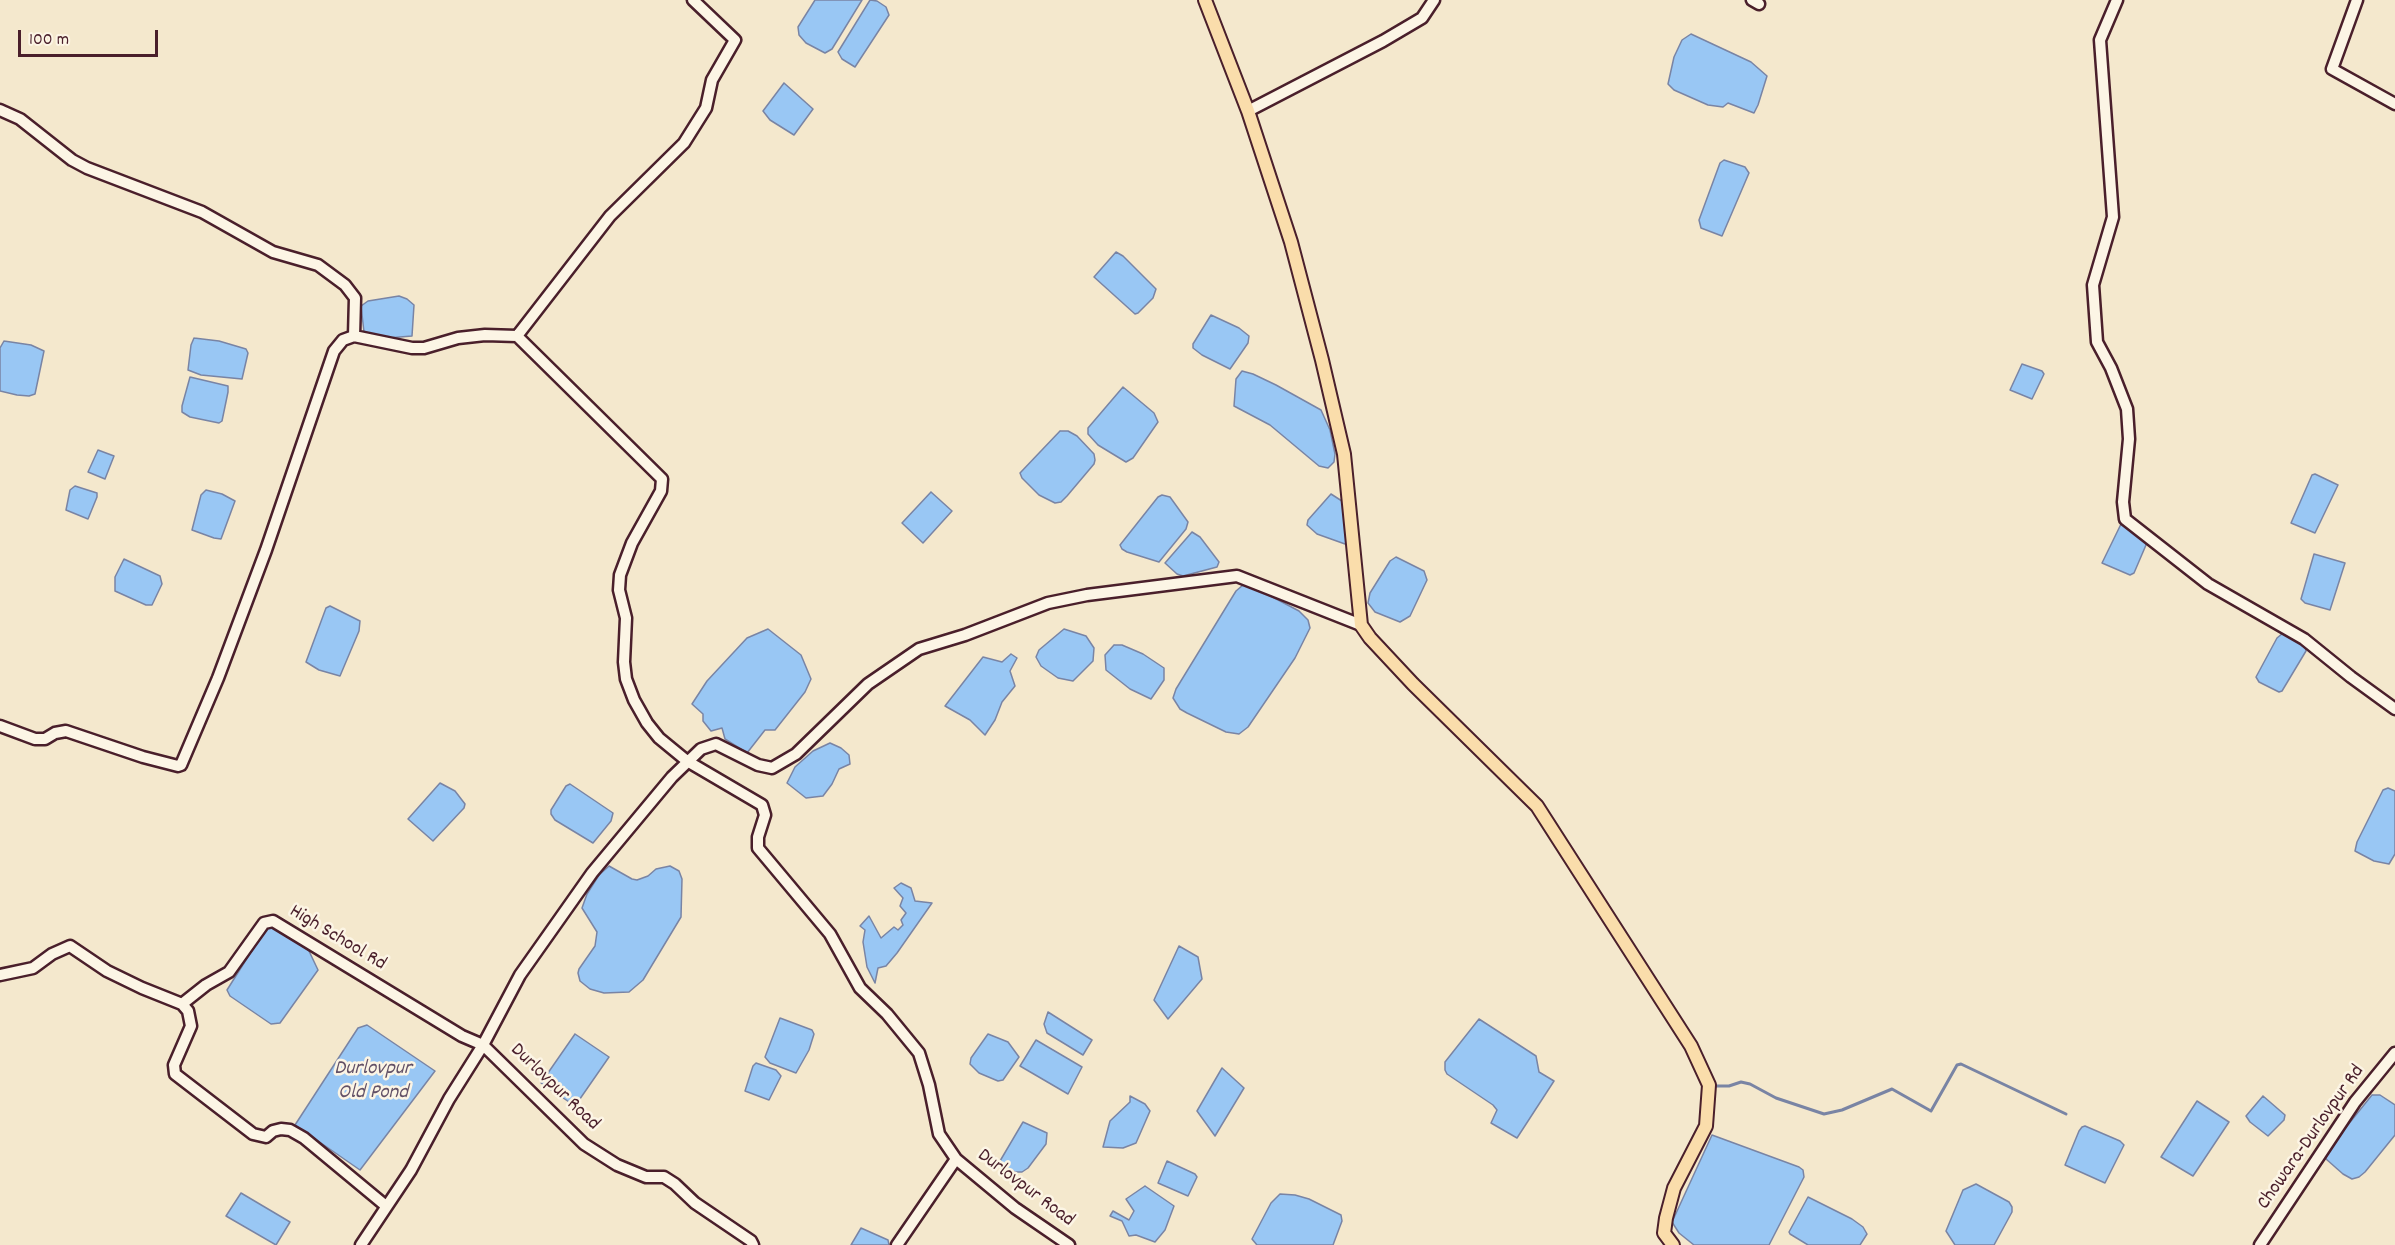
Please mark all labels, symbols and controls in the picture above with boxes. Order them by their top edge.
scale bar [21,18,160,56]
text: 100 m [29,28,69,53]
street label: High School Rd [284,901,390,977]
street label: Durlovpur Road [504,1039,604,1137]
water label: Durlovpur Old Pond [334,1057,412,1107]
street label: Chowara-Durlovpur Rd [2253,1061,2371,1215]
street label: Durlovpur Road [972,1145,1078,1233]

